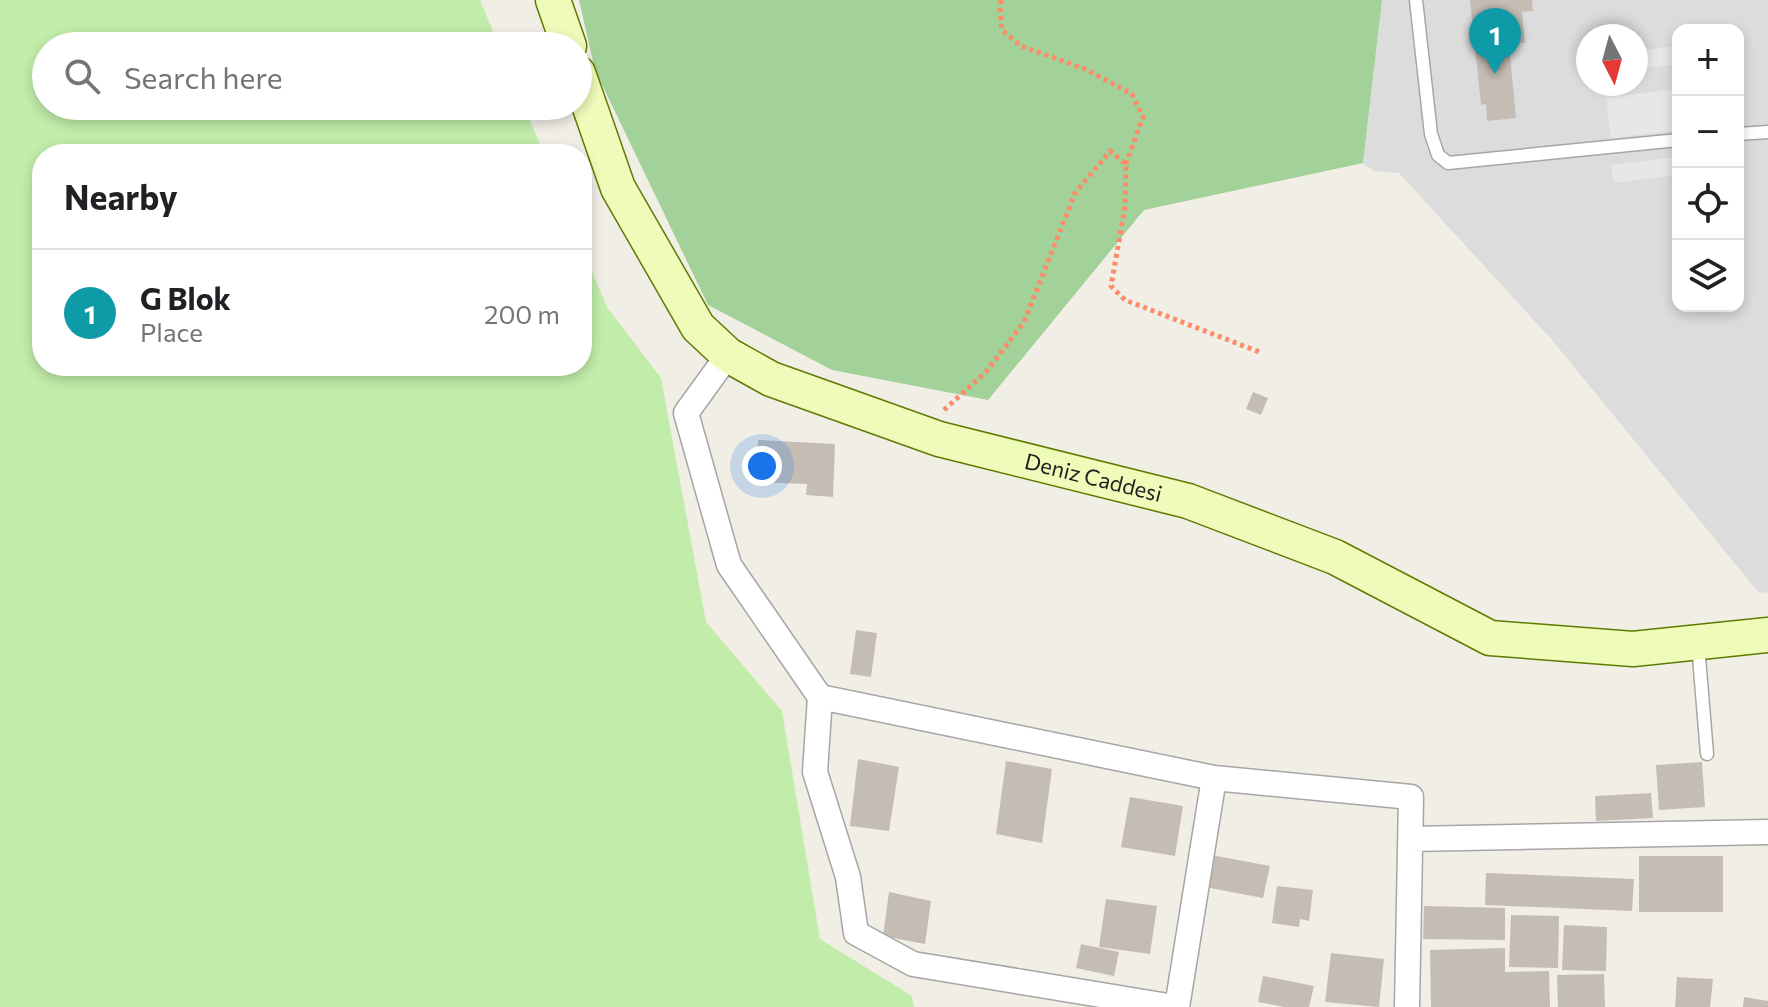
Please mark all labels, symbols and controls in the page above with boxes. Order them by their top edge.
pin: 1 [1469,8,1521,74]
north arrow [1576,24,1648,96]
map controls [1672,24,1744,312]
button: + [1672,24,1744,96]
search box [32,32,592,120]
icon: search [60,54,104,98]
text: Search here [124,58,283,95]
button: − [1672,96,1744,168]
button: locate [1672,168,1744,240]
text: Nearby [64,175,178,217]
button: layers [1672,240,1744,312]
text: G Blok [140,279,231,316]
text: 1 [84,298,96,329]
text: 200 m [484,298,560,329]
text: Place [140,316,203,347]
your location [742,446,782,486]
street label: Deniz Caddesi [1022,447,1165,507]

